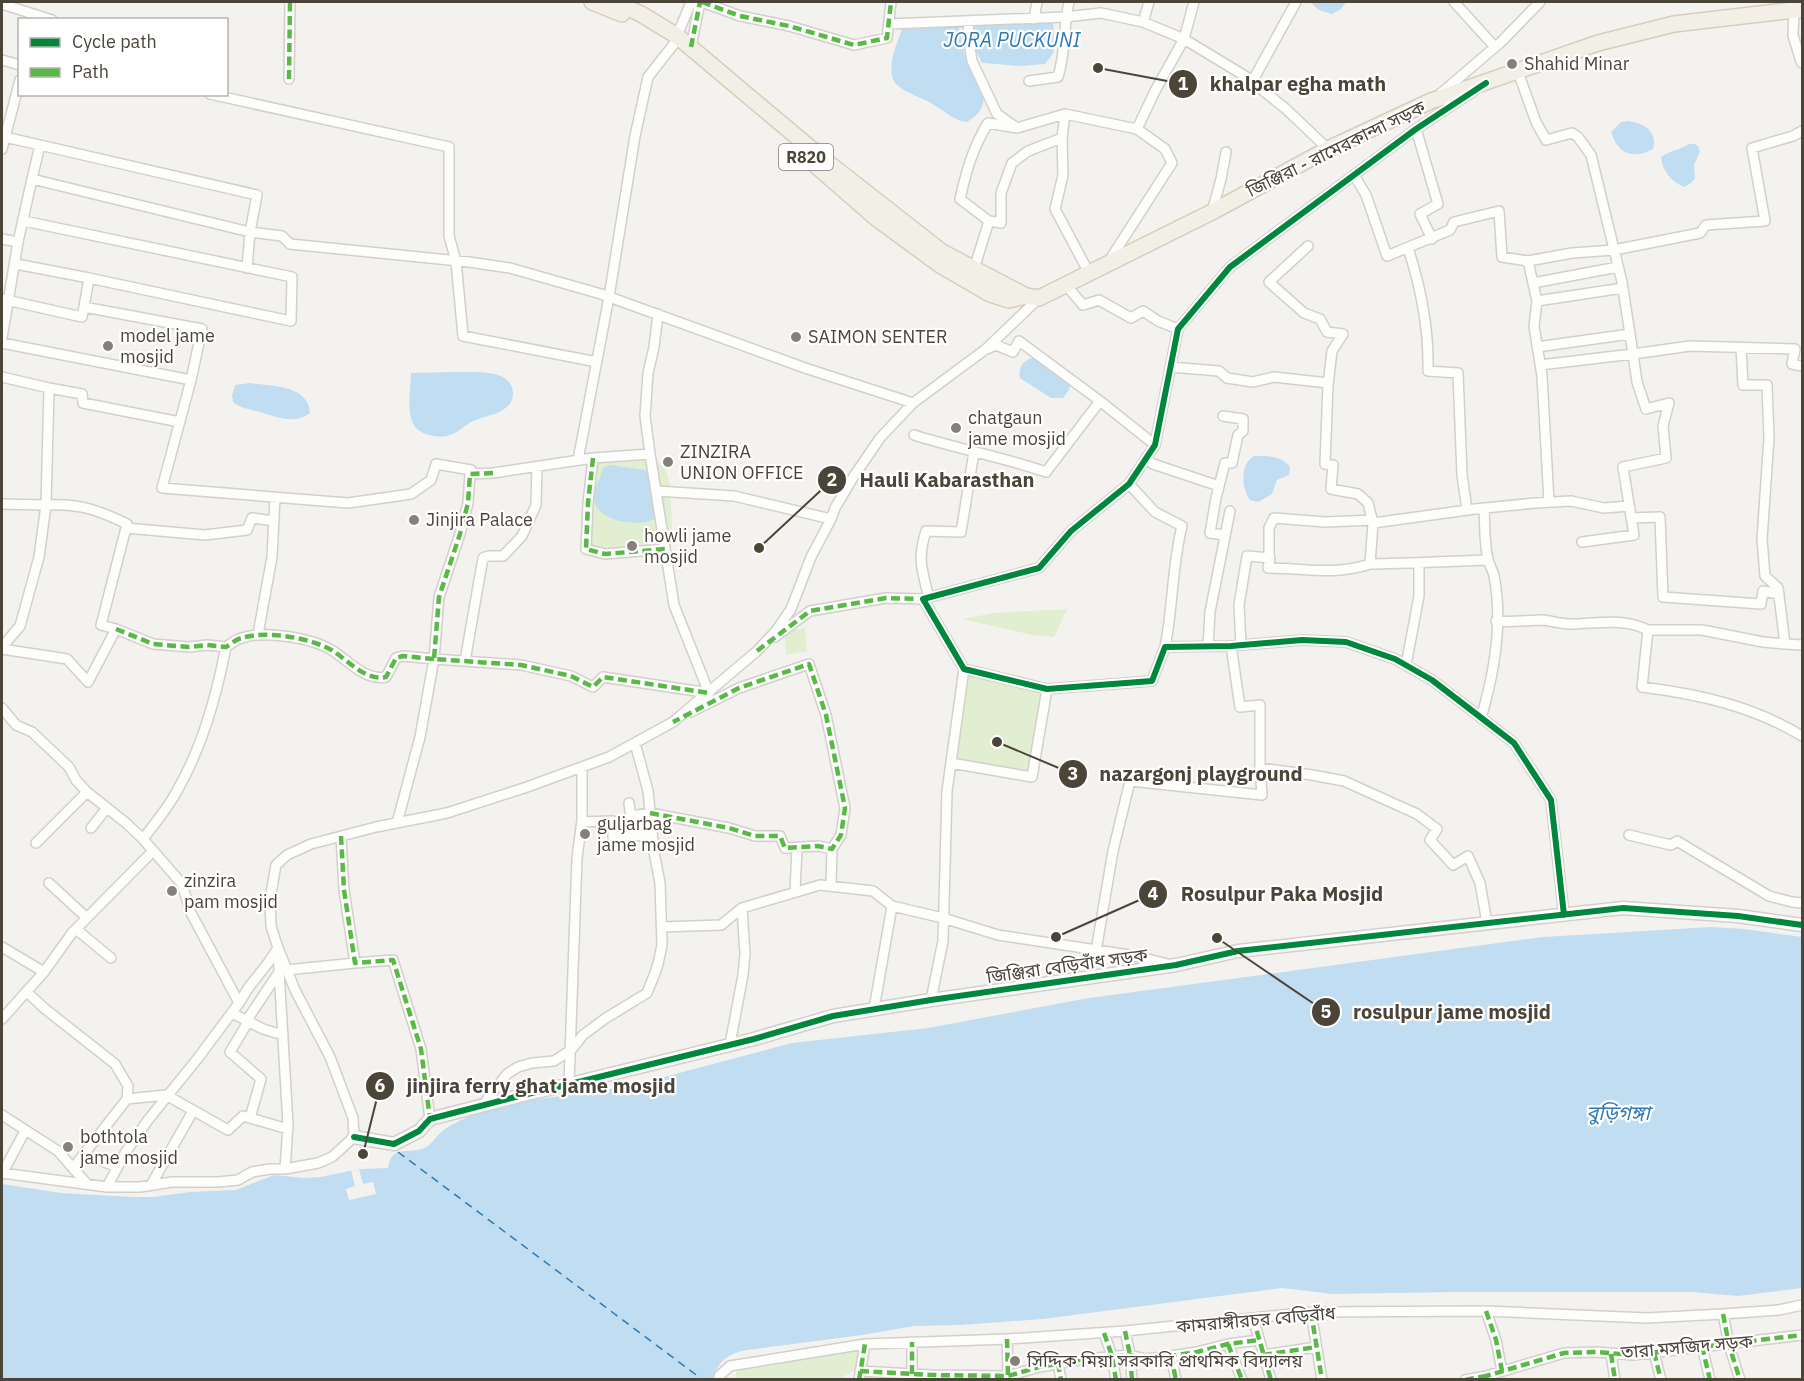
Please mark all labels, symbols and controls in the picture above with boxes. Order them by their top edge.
legend [18,18,228,96]
water label: JORA PUCKUNI [944,26,1082,53]
text: Cycle path [72,30,157,53]
place label: Shahid Minar [1524,52,1630,75]
marker: Shahid Minar [1505,57,1519,71]
text: Path [72,60,109,83]
callout: khalpar egha math [1168,65,1399,103]
text: khalpar egha math [1210,70,1386,97]
text: 1 [1178,72,1189,95]
street label: জিঞ্জিরা - রামেরকান্দা সড়ক [1242,95,1429,202]
road number: R820 [779,144,833,170]
place label: model jame mosjid [120,324,215,368]
place label: SAIMON SENTER [808,325,948,348]
marker: SAIMON SENTER [789,330,803,344]
marker: model jame mosjid [101,339,115,353]
place label: chatgaun jame mosjid [968,406,1066,450]
marker: chatgaun jame mosjid [949,421,963,435]
place label: ZINZIRA UNION OFFICE [680,440,804,484]
marker: ZINZIRA UNION OFFICE [661,455,675,469]
callout: Hauli Kabarasthan [817,461,1046,499]
text: Hauli Kabarasthan [860,466,1034,493]
text: 2 [827,468,837,491]
place label: Jinjira Palace [426,508,533,531]
marker: Jinjira Palace [407,513,421,527]
place label: howli jame mosjid [644,524,732,568]
marker: howli jame mosjid [625,539,639,553]
callout: nazargonj playground [1058,755,1315,793]
text: nazargonj playground [1099,760,1303,787]
text: 3 [1068,762,1078,785]
place label: guljarbag jame mosjid [597,812,695,856]
marker: guljarbag jame mosjid [578,827,592,841]
place label: zinzira pam mosjid [184,869,278,913]
callout: Rosulpur Paka Mosjid [1138,875,1395,913]
text: Rosulpur Paka Mosjid [1181,880,1383,907]
text: 4 [1148,882,1159,905]
marker: zinzira pam mosjid [165,884,179,898]
street label: জিঞ্জিরা বেড়িবাঁধ সড়ক [984,943,1149,988]
callout: rosulpur jame mosjid [1311,993,1563,1031]
text: rosulpur jame mosjid [1353,998,1551,1025]
text: 5 [1321,1000,1332,1023]
callout: jinjira ferry ghat jame mosjid [365,1067,688,1105]
text: jinjira ferry ghat jame mosjid [405,1072,676,1099]
text: 6 [375,1074,386,1097]
water label: বুড়িগঙ্গা [1586,1099,1653,1126]
place label: bothtola jame mosjid [80,1125,178,1169]
marker: bothtola jame mosjid [61,1140,75,1154]
street label: কামরাঙ্গীরচর বেড়িবাঁধ [1175,1301,1337,1338]
street label: তারা মসজিদ সড়ক [1619,1329,1754,1364]
place label: সিদ্দিক মিয়া সরকারি প্রাথমিক বিদ্যালয় [1026,1349,1303,1372]
marker: সিদ্দিক মিয়া সরকারি প্রাথমিক বিদ্যালয় [1008,1354,1022,1368]

